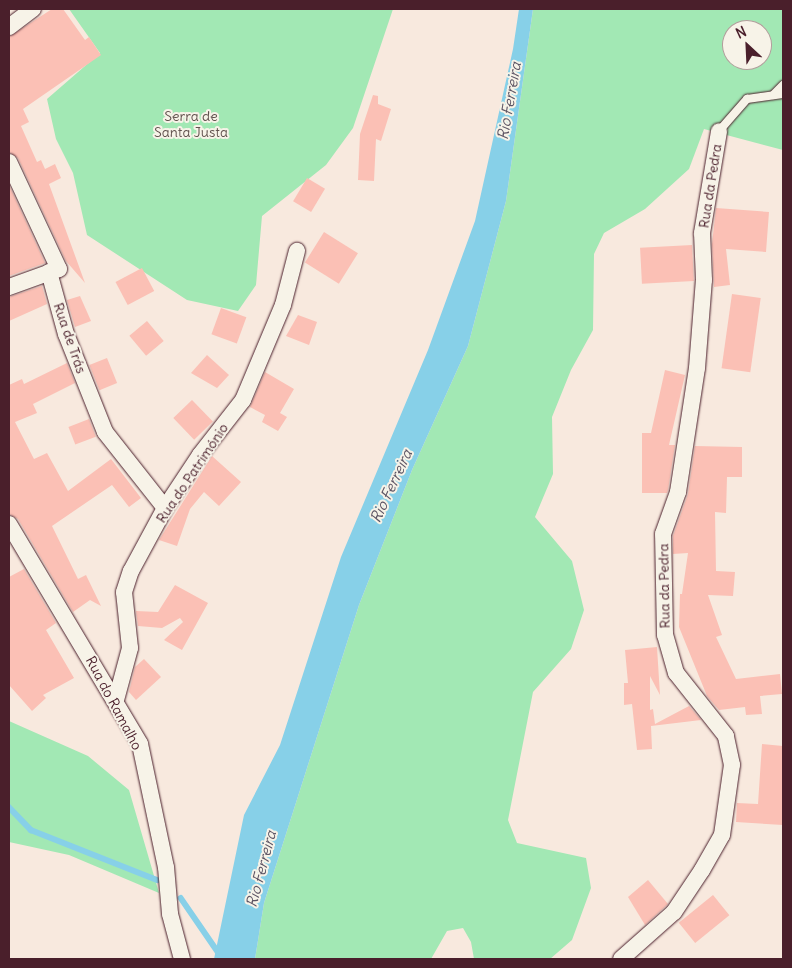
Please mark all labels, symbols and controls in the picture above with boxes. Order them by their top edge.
north arrow [722,20,772,70]
text: N [733,22,749,43]
water label: Rio Ferreira [493,61,525,141]
park label: Serra de Santa Justa [154,108,228,140]
street label: Rua da Pedra [695,143,725,229]
street label: Rua de Trás [50,300,90,376]
street label: Rua do Património [152,420,232,526]
water label: Rio Ferreira [366,447,416,525]
street label: Rua da Pedra [655,543,673,629]
street label: Rua do Ramalho [82,653,146,753]
water label: Rio Ferreira [242,829,280,909]

